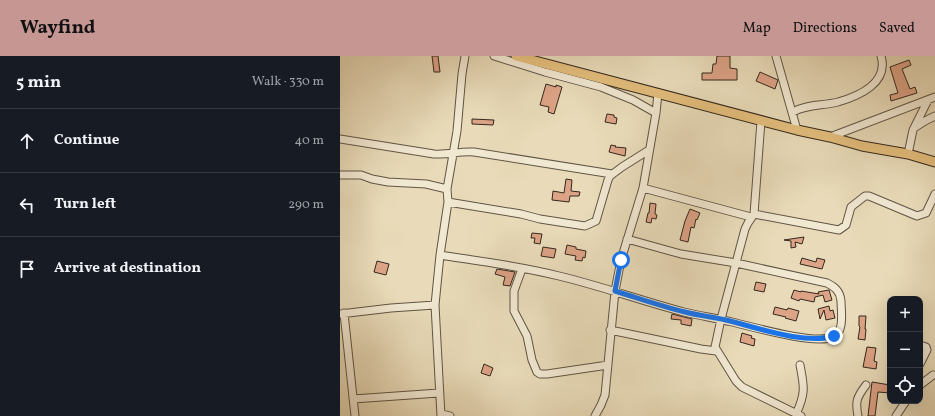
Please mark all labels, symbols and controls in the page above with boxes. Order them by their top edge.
text: Wayfind [20,15,95,41]
text: Map [743,19,771,38]
text: Directions [793,19,857,38]
text: Saved [879,19,915,38]
text: 5 min [16,71,61,94]
text: Walk · 330 m [252,73,324,91]
icon: ahead [16,130,38,152]
text: Continue [54,130,119,151]
text: 40 m [295,132,324,150]
icon: left [16,194,38,216]
text: Turn left [54,194,116,215]
text: 290 m [288,196,324,214]
route start [612,251,630,269]
icon: arrive [16,258,38,280]
text: Arrive at destination [54,258,201,279]
map controls [887,296,923,404]
button: + [887,296,923,332]
route end [825,327,843,345]
button: − [887,332,923,368]
button: locate [887,368,923,404]

